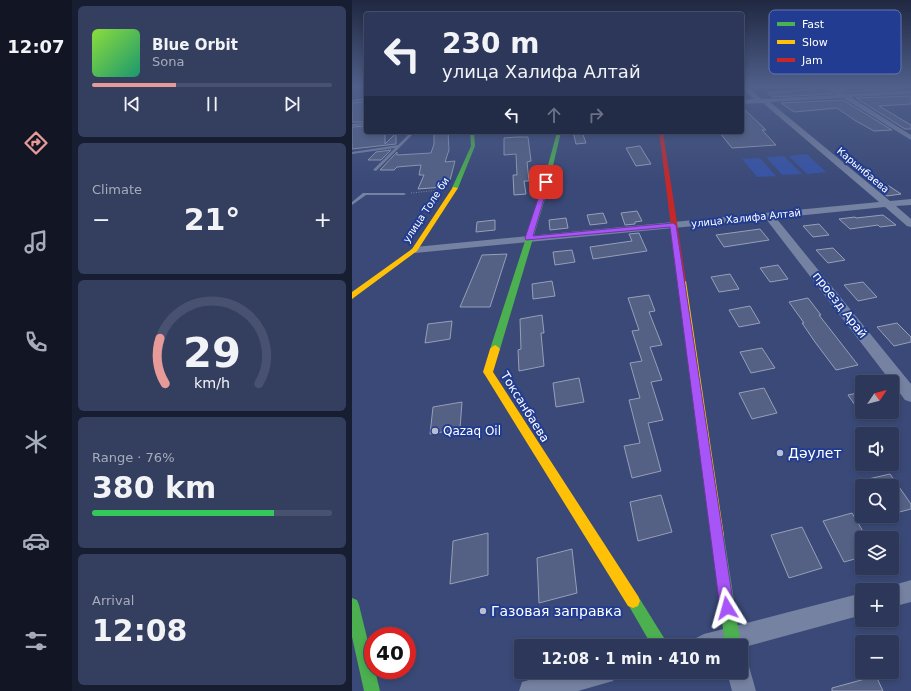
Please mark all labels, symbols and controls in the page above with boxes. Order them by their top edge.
legend [769,10,901,74]
text: Fast [802,18,825,31]
text: 230 m [442,27,539,60]
icon: left [376,28,428,80]
text: 12:07 [7,36,65,57]
text: Blue Orbit [152,36,238,54]
text: Slow [802,36,828,49]
text: Sona [152,54,184,69]
text: Jam [801,54,823,67]
text: улица Халифа Алтай [442,61,641,82]
icon: previous [121,93,143,115]
icon: pause [201,93,223,115]
icon: next [281,93,303,115]
icon: left [501,104,523,126]
icon: ahead [543,104,565,126]
icon: right [585,104,607,126]
icon: directions [22,129,50,157]
street label: Карынбаева [835,145,891,195]
pin [529,165,563,199]
icon: arrive [535,171,557,193]
street label: улица Толе би [401,175,451,245]
text: Climate [92,182,142,197]
text: 21° [184,202,240,237]
text: − [92,207,110,232]
text: + [314,207,332,232]
street label: улица Халифа Алтай [691,207,801,229]
icon: music [22,228,50,256]
street label: проезд Арай [810,269,870,341]
text: 29 [183,327,241,376]
icon: phone [22,328,50,356]
street label: Токсанбаева [497,368,552,445]
text: km/h [194,374,230,390]
north arrow [855,375,899,419]
map controls [855,375,899,679]
place label: Qazaq Oil [443,424,501,438]
marker: Qazaq Oil [430,426,440,436]
button: sound [855,427,899,471]
icon: climate [22,428,50,456]
place label: Дәулет [788,445,842,461]
marker: Дәулет [775,448,785,458]
text: Range · 76% [92,450,175,465]
text: 380 km [92,470,216,505]
button: search [855,479,899,523]
icon: car [22,527,50,555]
button: layers [855,531,899,575]
button: + [855,583,899,627]
position arrow [706,587,748,629]
text: Arrival [92,593,134,608]
place label: Газовая заправка [491,603,622,619]
marker: Газовая заправка [478,606,488,616]
text: 12:08 [92,613,188,648]
icon: filters [22,627,50,655]
speed limit sign: 40 [364,627,416,679]
button: − [855,635,899,679]
text: 12:08 · 1 min · 410 m [541,650,721,668]

